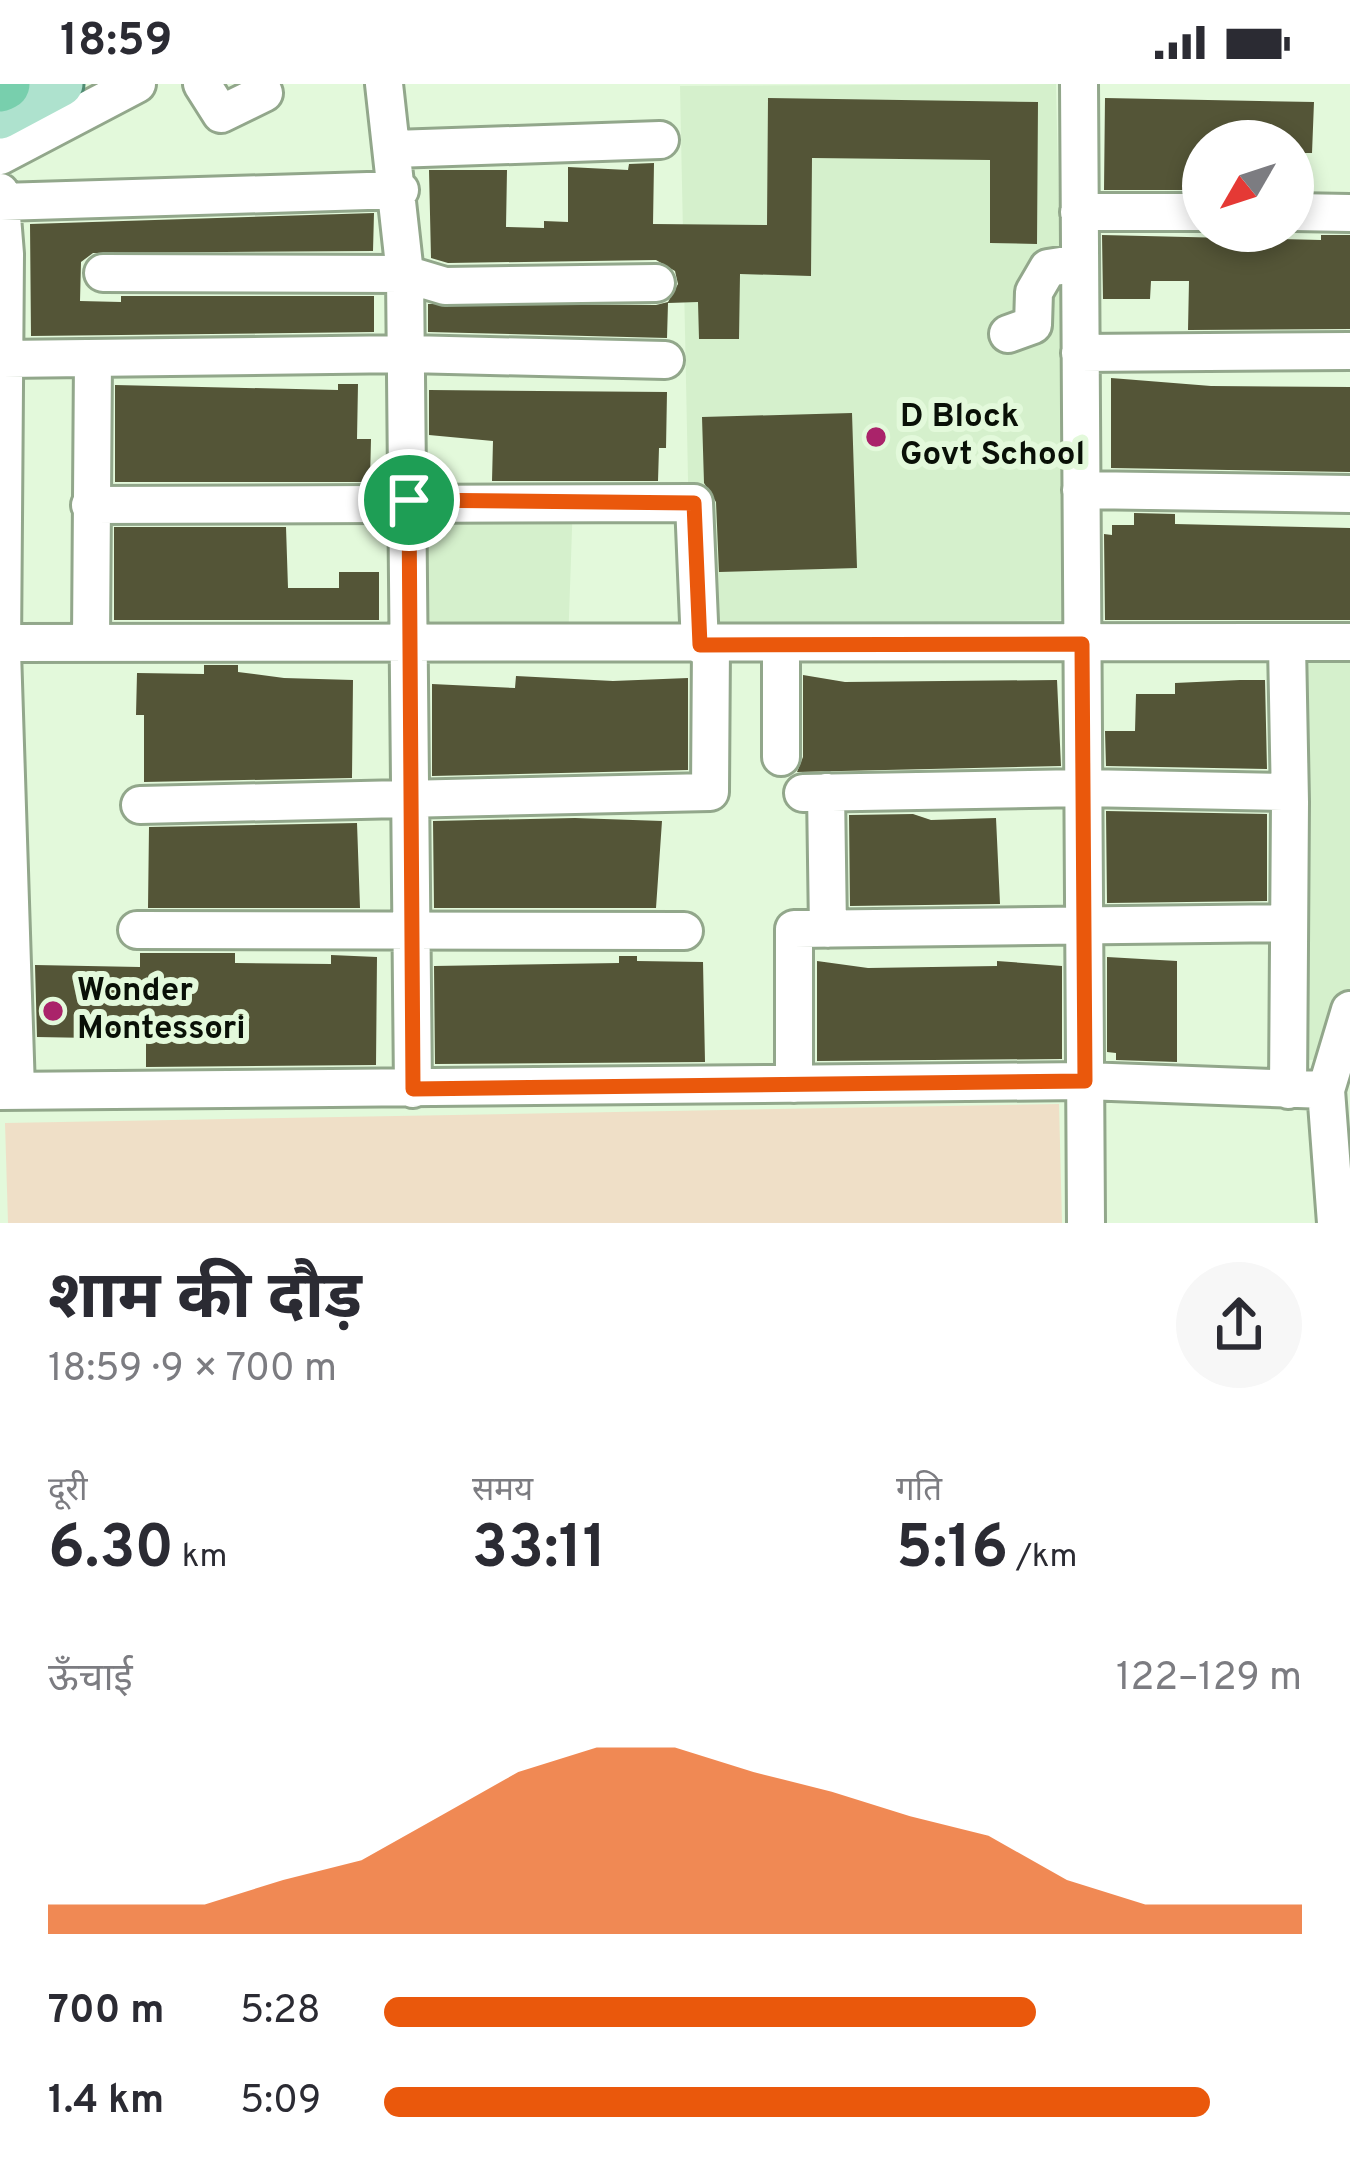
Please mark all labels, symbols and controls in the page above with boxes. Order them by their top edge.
text: 18:59 [60,14,172,71]
north arrow [1182,120,1314,252]
map controls [1182,120,1314,252]
place label: D Block Govt School [900,397,1085,477]
marker: D Block Govt School [863,424,889,450]
pin [358,449,460,551]
icon: arrive [376,467,442,533]
place label: Wonder Montessori [77,971,246,1051]
marker: Wonder Montessori [40,998,66,1024]
text: शाम की दौड़ [48,1259,362,1342]
button: share [1176,1262,1302,1388]
text: 18:59 · 9 × 700 m [48,1346,337,1395]
text: दूरी [48,1471,88,1513]
text: समय [472,1471,533,1513]
text: गति [896,1471,942,1513]
text: 6.30 [48,1513,174,1589]
text: 33:11 [472,1513,607,1589]
text: 5:16 [896,1513,1008,1589]
text: km [174,1537,227,1579]
text: /km [1008,1537,1077,1579]
text: 122–129 m [1116,1655,1302,1704]
text: ऊँचाई [48,1656,133,1705]
text: 700 m [48,1988,164,2037]
text: 5:28 [240,1988,321,2037]
text: 1.4 km [48,2078,164,2127]
text: 5:09 [240,2078,321,2127]

